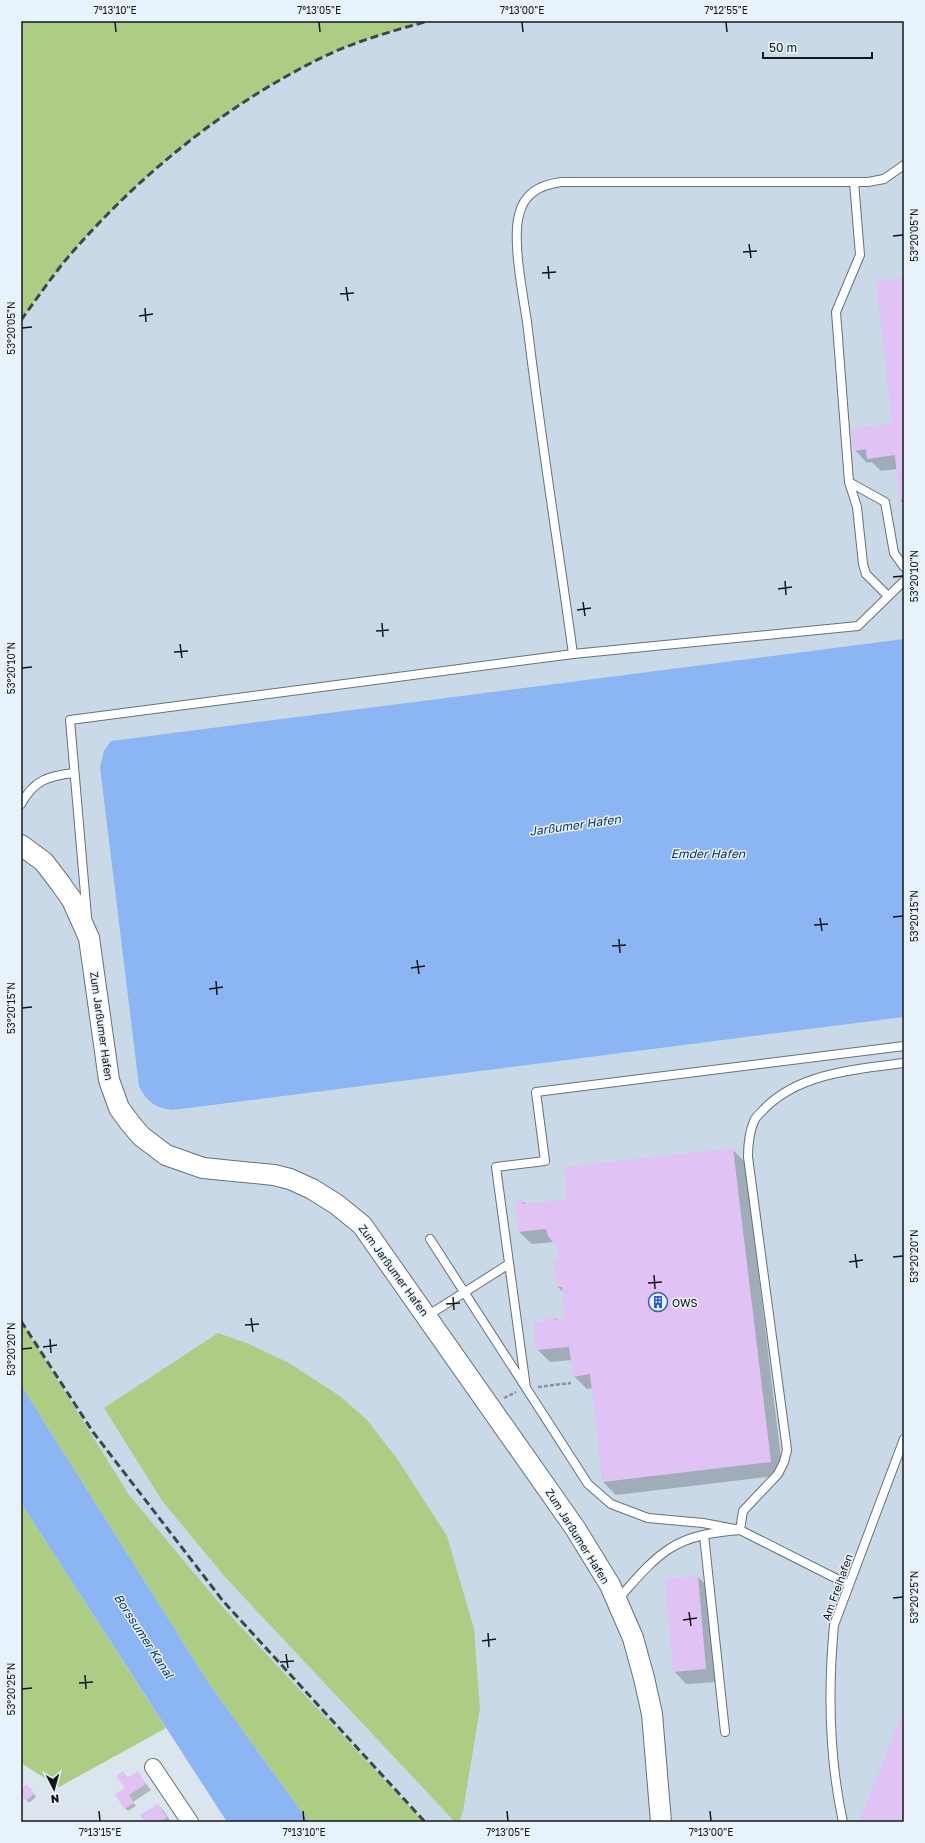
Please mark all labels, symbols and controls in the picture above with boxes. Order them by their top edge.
text: 7°13'10"E [93,4,137,16]
text: 7°13'05"E [297,4,341,16]
text: 7°13'00"E [500,4,544,16]
text: 7°12'55"E [704,4,748,16]
scale bar [763,34,872,60]
text: 50 m [769,40,797,55]
text: 53°20'05"N [908,208,920,262]
text: 53°20'05"N [5,301,17,355]
text: 53°20'10"N [908,550,920,602]
text: 53°20'10"N [5,642,17,694]
water label: Jarßumer Hafen [528,811,622,839]
water label: Emder Hafen [671,846,746,861]
text: 53°20'15"N [908,890,920,942]
street label: Zum Jarßumer Hafen [88,971,116,1081]
text: 53°20'15"N [5,982,17,1034]
street label: Zum Jarßumer Hafen [356,1222,432,1318]
text: 53°20'20"N [908,1229,920,1283]
building icon: OWS [647,1291,669,1313]
place label: OWS [672,1296,698,1309]
text: 53°20'20"N [5,1322,17,1376]
street label: Zum Jarßumer Hafen [543,1486,613,1586]
street label: Am Freihafen [819,1552,855,1622]
text: 53°20'25"N [908,1571,920,1623]
water label: Borssumer Kanal [111,1591,178,1682]
text: 53°20'25"N [5,1663,17,1715]
north arrow [34,1769,74,1809]
text: N [50,1793,60,1806]
text: 7°13'15"E [79,1826,121,1838]
text: 7°13'10"E [282,1826,326,1838]
text: 7°13'05"E [486,1826,530,1838]
text: 7°13'00"E [689,1826,733,1838]

